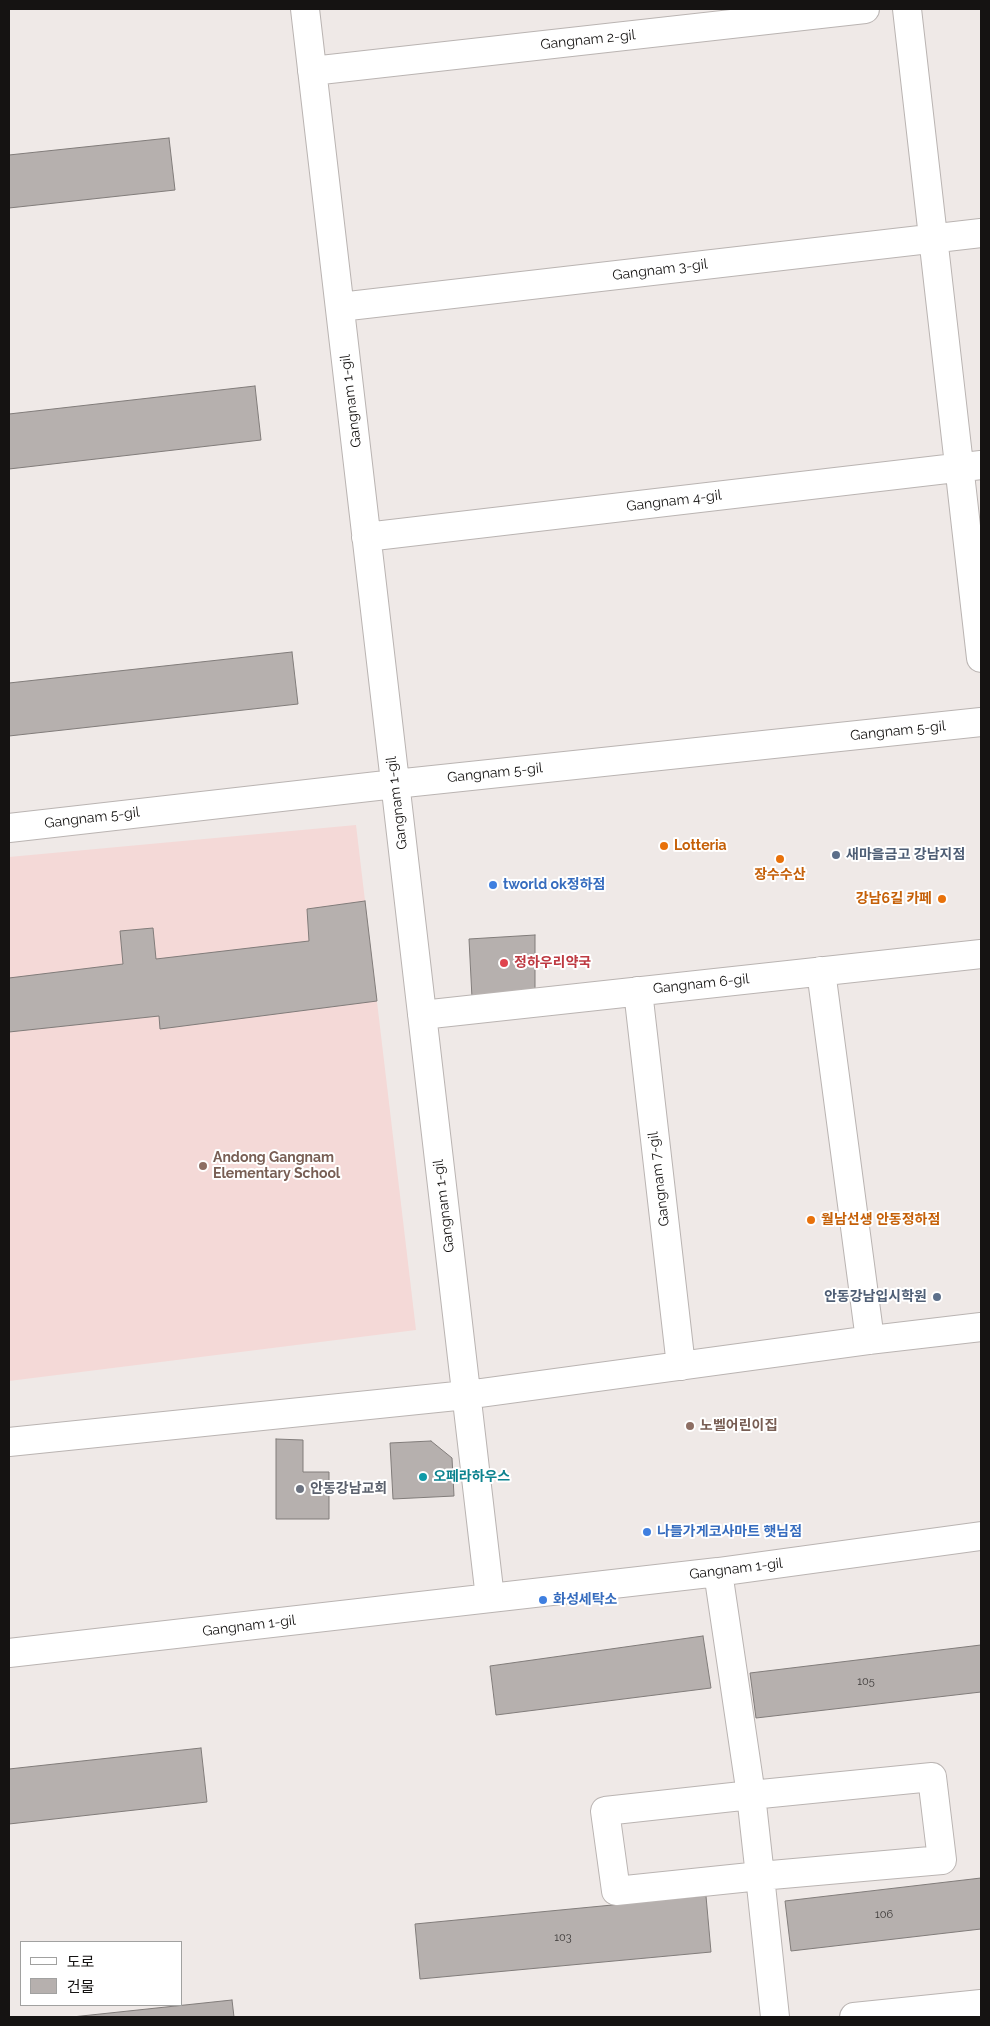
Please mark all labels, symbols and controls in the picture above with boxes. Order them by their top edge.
street label: Gangnam 2-gil [540,27,636,53]
street label: Gangnam 3-gil [612,256,708,284]
street label: Gangnam 1-gil [337,353,365,449]
street label: Gangnam 4-gil [625,487,723,515]
street label: Gangnam 5-gil [850,718,946,744]
street label: Gangnam 1-gil [383,755,411,851]
street label: Gangnam 5-gil [447,760,543,786]
street label: Gangnam 5-gil [43,804,141,832]
place label: Lotteria [674,838,727,854]
marker: Lotteria [658,840,670,852]
place label: 새마을금고 강남지점 [846,847,965,863]
marker: 새마을금고 강남지점 [830,849,842,861]
marker: 장수수산 [774,853,786,865]
place label: 장수수산 [754,867,806,883]
place label: tworld ok정하점 [503,877,605,893]
marker: tworld ok정하점 [487,879,499,891]
place label: 강남6길 카페 [856,891,932,907]
marker: 강남6길 카페 [936,893,948,905]
place label: 정하우리약국 [514,955,591,971]
marker: 정하우리약국 [498,957,510,969]
street label: Gangnam 6-gil [652,971,750,997]
street label: Gangnam 7-gil [645,1131,673,1227]
place label: Andong Gangnam Elementary School [213,1150,340,1182]
street label: Gangnam 1-gil [430,1158,458,1254]
marker: Andong Gangnam Elementary School [197,1160,209,1172]
place label: 월남선생 안동정하점 [821,1212,940,1228]
marker: 월남선생 안동정하점 [805,1214,817,1226]
place label: 안동강남입시학원 [824,1289,927,1305]
marker: 안동강남입시학원 [931,1291,943,1303]
place label: 노벨어린이집 [700,1418,777,1434]
marker: 노벨어린이집 [684,1420,696,1432]
place label: 오페라하우스 [433,1469,510,1485]
marker: 오페라하우스 [417,1471,429,1483]
place label: 안동강남교회 [310,1481,387,1497]
marker: 안동강남교회 [294,1483,306,1495]
place label: 나들가게코사마트 햇님점 [657,1524,802,1540]
marker: 나들가게코사마트 햇님점 [641,1526,653,1538]
street label: Gangnam 1-gil [688,1555,784,1583]
place label: 화성세탁소 [553,1592,617,1608]
marker: 화성세탁소 [537,1594,549,1606]
street label: Gangnam 1-gil [201,1612,297,1640]
house number: 105 [857,1675,875,1689]
house number: 106 [875,1908,893,1922]
house number: 103 [554,1931,572,1945]
legend [20,1941,182,2006]
text: 도로 [67,1953,95,1971]
text: 건물 [67,1978,95,1996]

